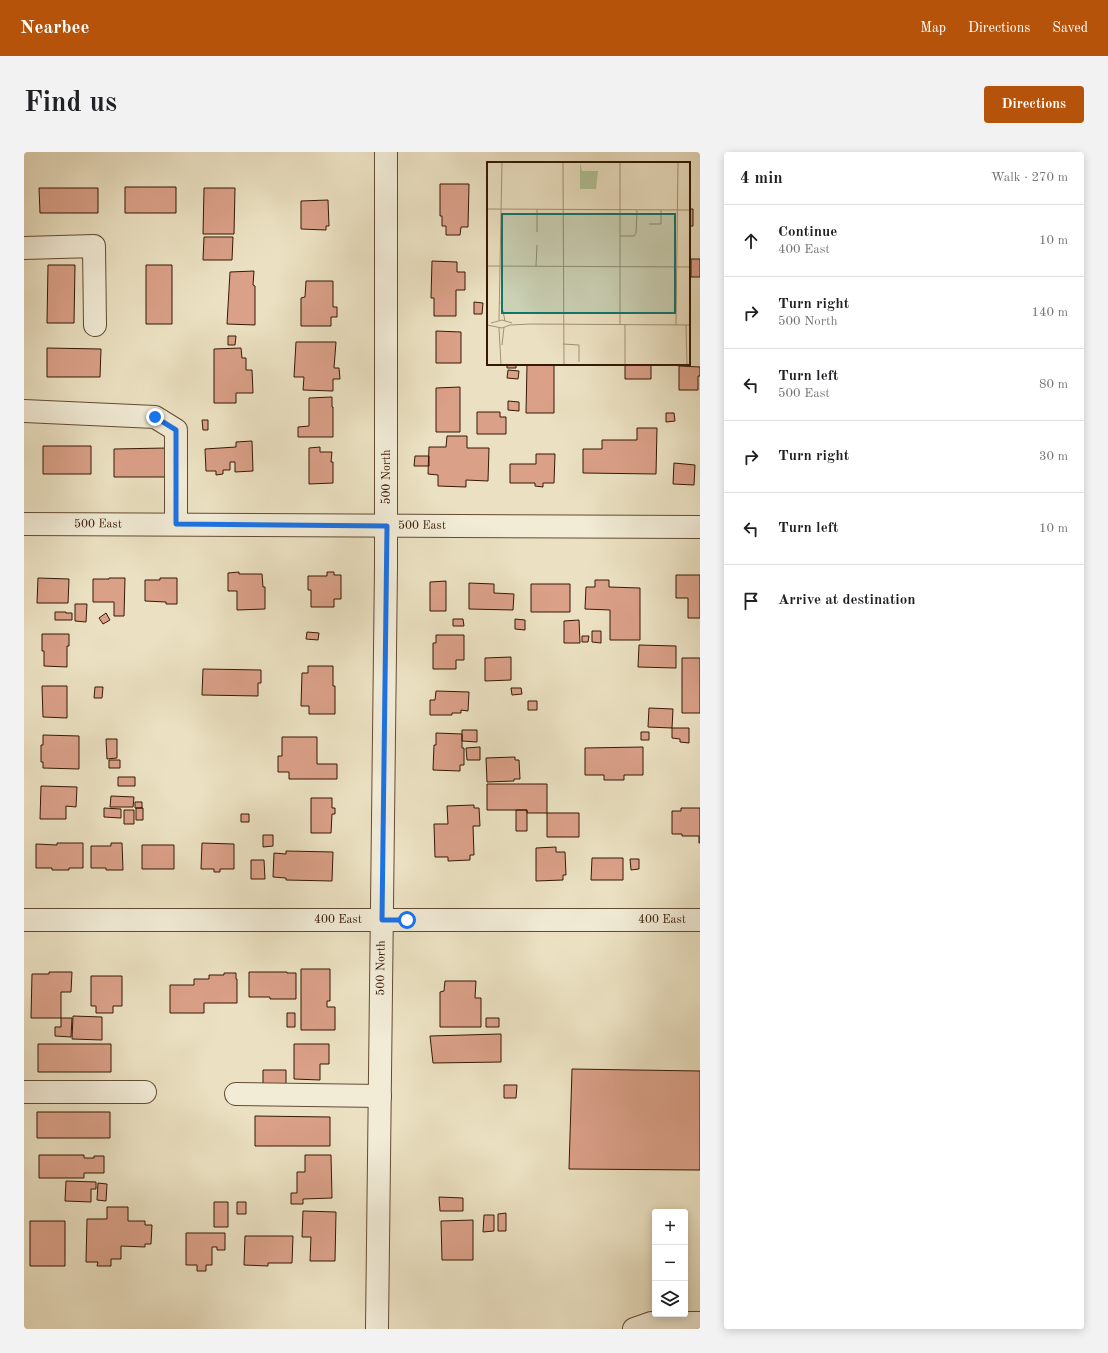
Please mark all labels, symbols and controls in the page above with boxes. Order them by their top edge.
text: Nearbee [20,19,89,38]
text: Map [920,21,946,35]
text: Directions [968,21,1030,35]
text: Saved [1052,21,1088,35]
button: Directions [984,86,1084,123]
text: Find us [24,90,117,118]
inset map [487,162,690,365]
text: 4 min [740,170,783,187]
text: Walk · 270 m [991,171,1068,184]
text: Continue [778,225,837,240]
icon: ahead [740,230,762,252]
text: 10 m [1039,234,1068,247]
text: 400 East [778,243,830,256]
text: Turn right [778,297,849,312]
icon: right [740,302,762,324]
text: 140 m [1031,306,1068,319]
text: 500 North [778,315,838,328]
text: Turn left [778,369,838,384]
icon: left [740,374,762,396]
text: 80 m [1039,378,1068,391]
text: 500 East [778,387,830,400]
route end [146,408,164,426]
icon: right [740,446,762,468]
street label: 500 North [380,449,393,505]
text: Turn right [778,449,849,464]
text: 30 m [1039,450,1068,463]
street label: 500 East [74,517,122,530]
icon: left [740,518,762,540]
street label: 500 East [398,519,446,532]
text: Turn left [778,521,838,536]
text: 10 m [1039,522,1068,535]
icon: arrive [740,590,762,612]
text: Arrive at destination [778,593,916,608]
route start [398,911,416,929]
street label: 400 East [314,914,362,926]
street label: 400 East [638,914,686,926]
street label: 500 North [374,940,388,996]
map controls [652,1209,688,1317]
button: + [652,1209,688,1245]
button: − [652,1245,688,1281]
button: layers [652,1281,688,1317]

